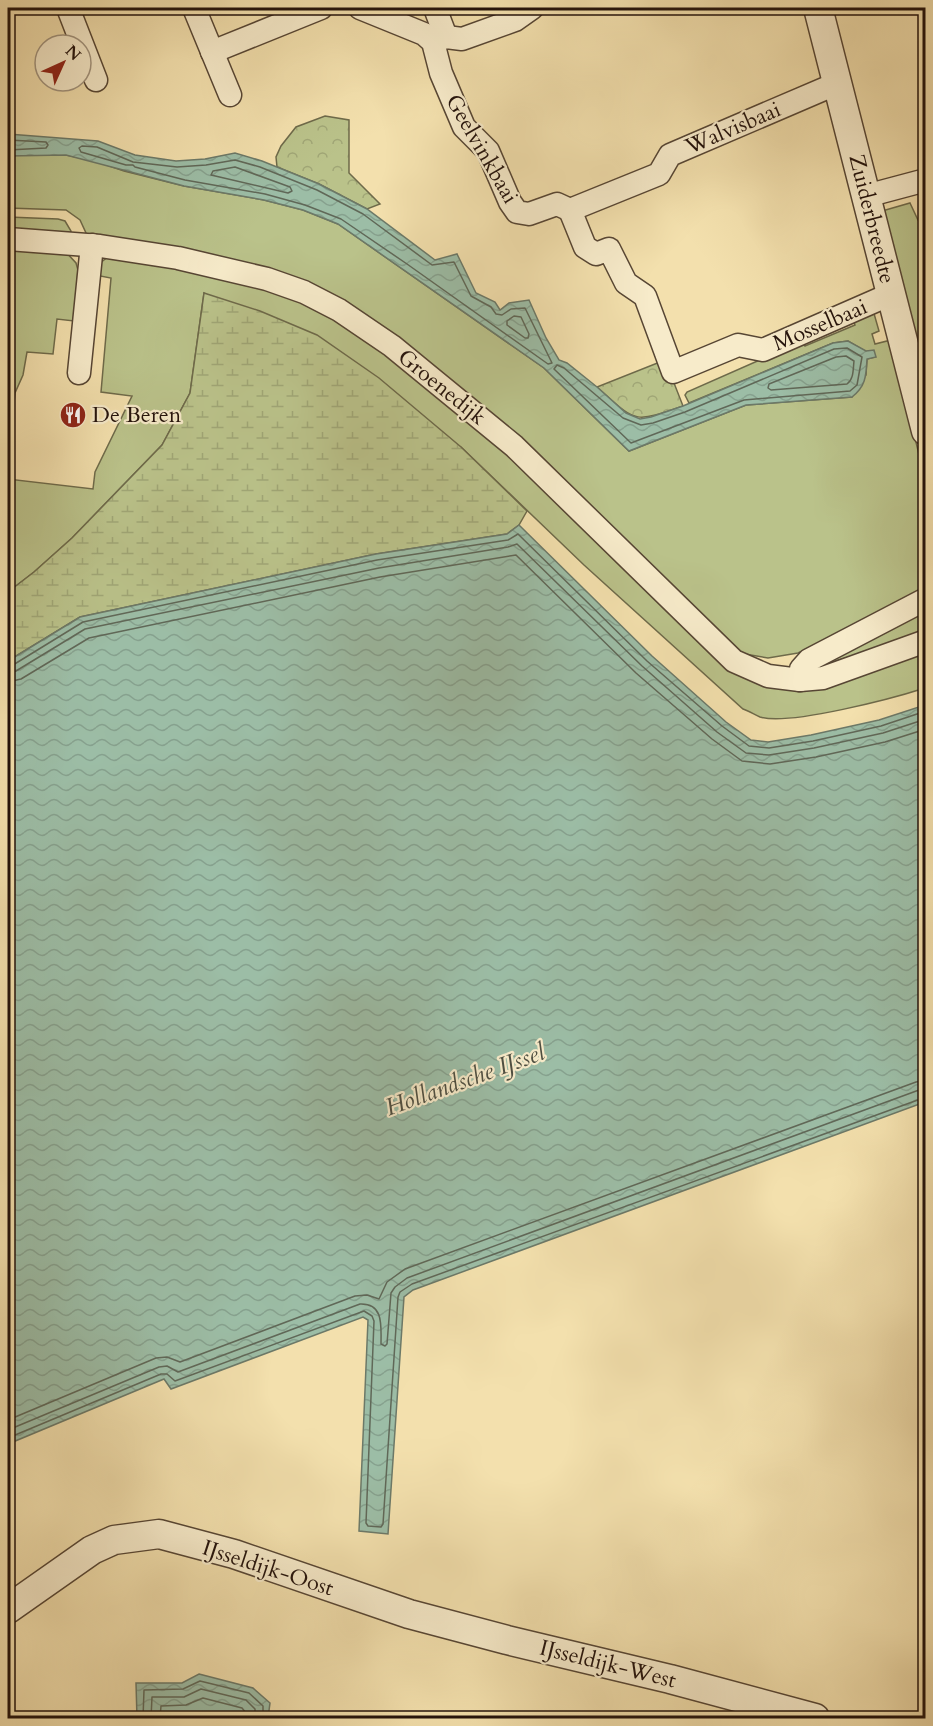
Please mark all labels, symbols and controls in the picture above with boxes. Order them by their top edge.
north arrow [33,33,93,93]
text: N [60,40,86,66]
street label: Geelvinkbaai [439,89,525,209]
street label: Walvisbaai [680,94,785,162]
street label: Zuiderbreedte [841,151,903,287]
street label: Mosselbaai [768,292,872,358]
street label: Groenedijk [391,342,493,432]
restaurant icon: De Beren [58,400,88,430]
place label: De Beren [92,400,182,430]
water label: Hollandsche IJssel [381,1035,551,1124]
street label: IJsseldijk-Oost [199,1533,337,1603]
street label: IJsseldijk-West [537,1633,679,1695]

